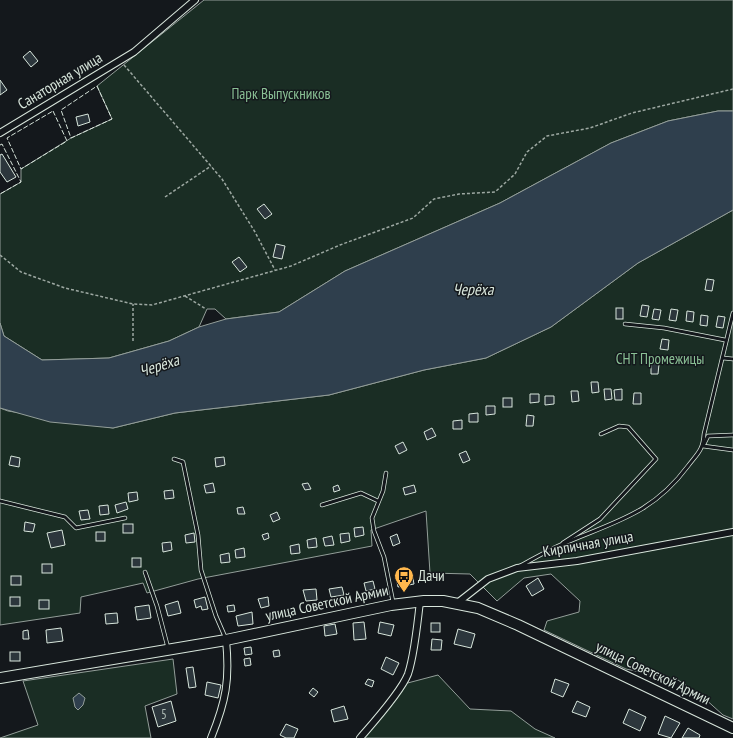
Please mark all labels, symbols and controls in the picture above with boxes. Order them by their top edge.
street label: Санаторная улица [14,48,105,113]
park label: Парк Выпускников [231,84,331,103]
water label: Черёха [453,279,495,299]
water label: Черёха [137,349,183,381]
park label: СНТ Промежицы [616,349,704,368]
street label: Кирпичная улица [541,526,635,561]
bus stop icon: Дачи [393,565,415,593]
place label: Дачи [418,566,445,585]
street label: улица Советской Армии [264,580,390,625]
street label: улица Советской Армии [593,637,714,709]
house number: 5 [161,706,167,723]

